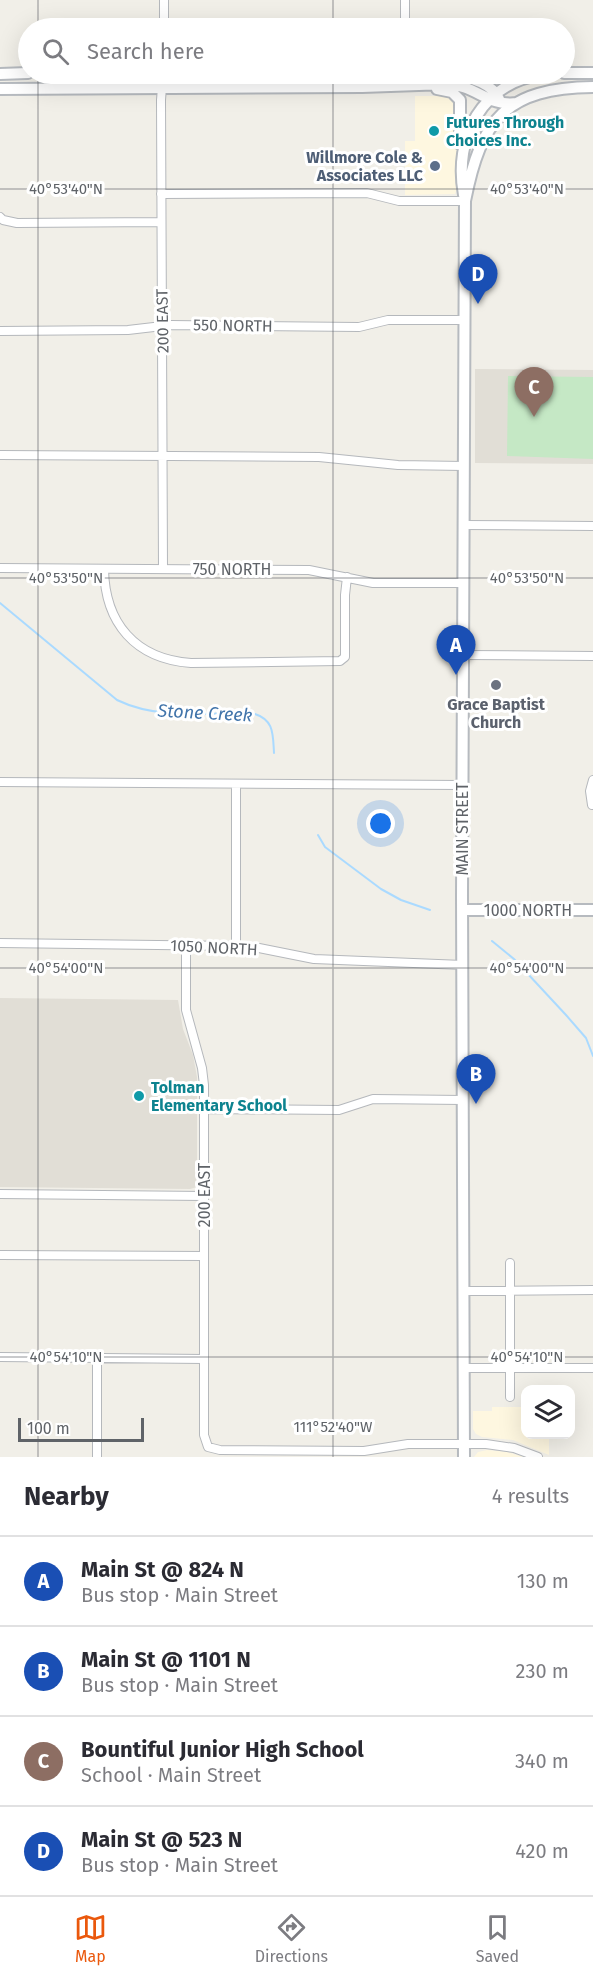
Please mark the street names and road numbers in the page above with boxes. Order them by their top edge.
street label: 200 EAST [152,288,173,353]
street label: 550 NORTH [193,315,273,336]
street label: 750 NORTH [193,560,271,579]
street label: MAIN STREET [453,782,472,876]
street label: 1000 NORTH [484,901,572,920]
street label: 1050 NORTH [170,936,258,959]
street label: 200 EAST [195,1162,214,1227]

